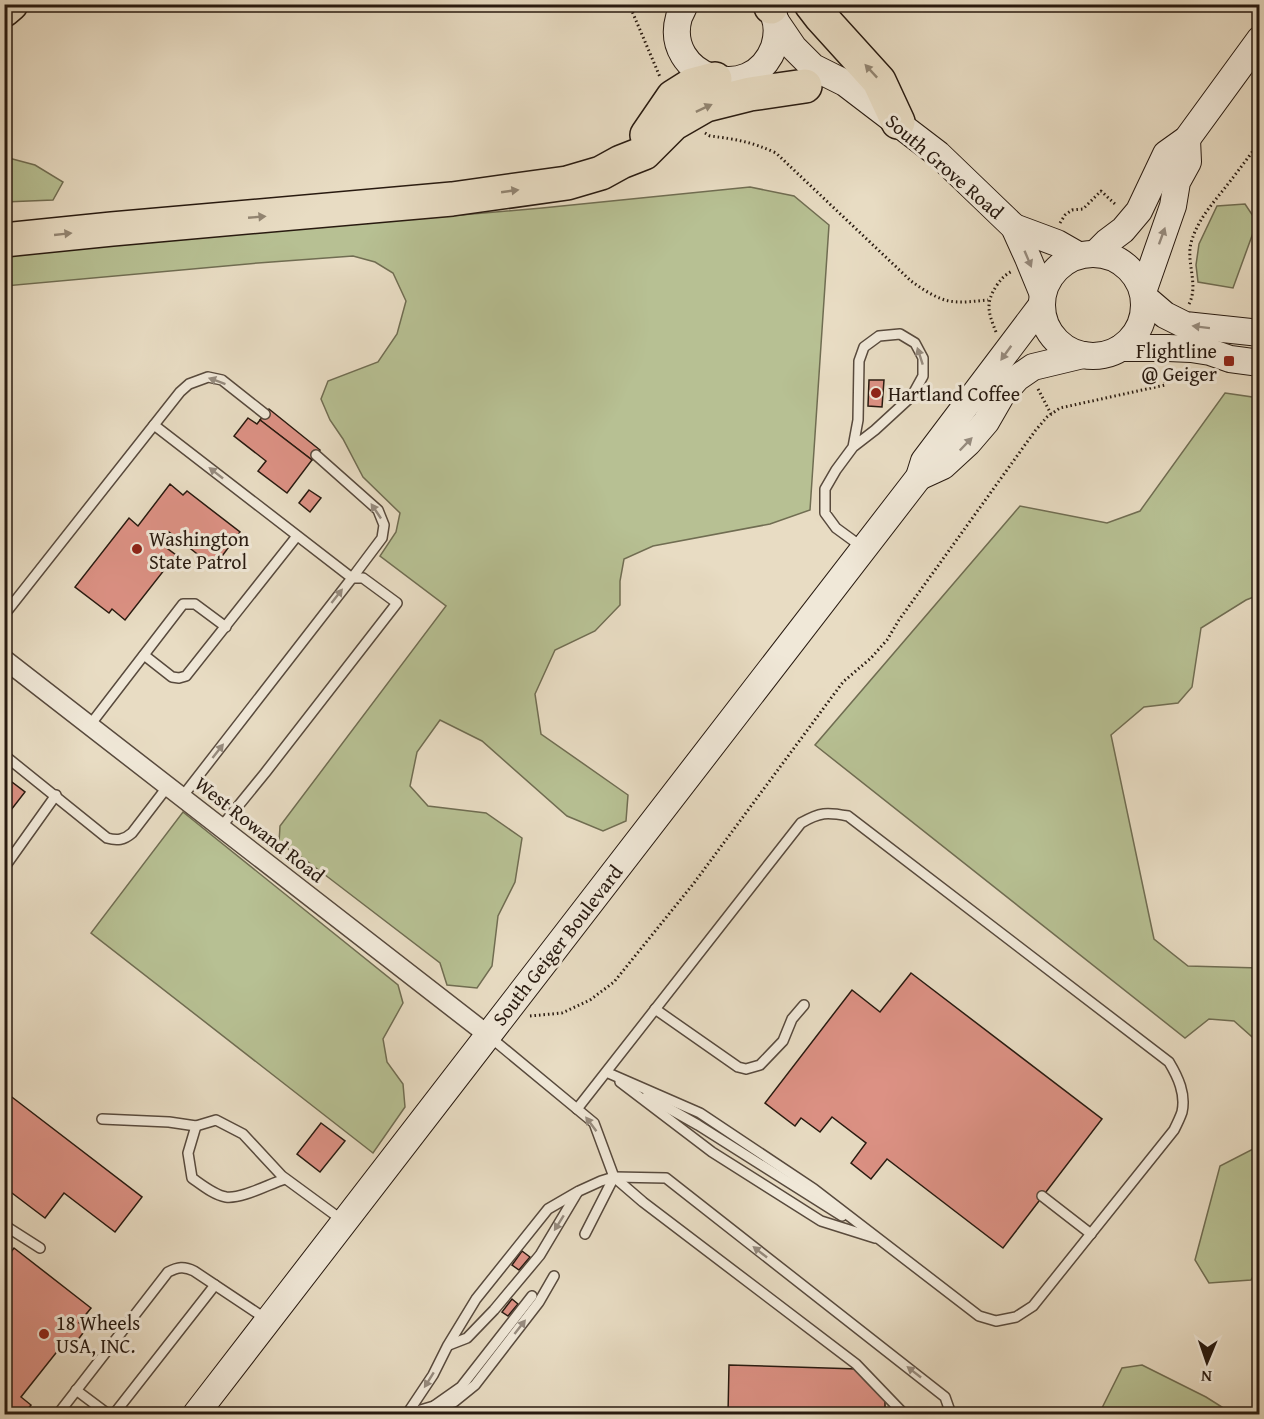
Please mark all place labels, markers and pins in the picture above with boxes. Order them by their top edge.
place label: Flightline @ Geiger [1136,336,1217,388]
marker: Flightline @ Geiger [1222,354,1236,368]
place label: Hartland Coffee [888,379,1020,408]
marker: Hartland Coffee [869,386,883,400]
place label: Washington State Patrol [149,524,249,576]
marker: Washington State Patrol [130,542,144,556]
place label: 18 Wheels USA, INC. [56,1308,140,1360]
marker: 18 Wheels USA, INC. [37,1327,51,1341]

